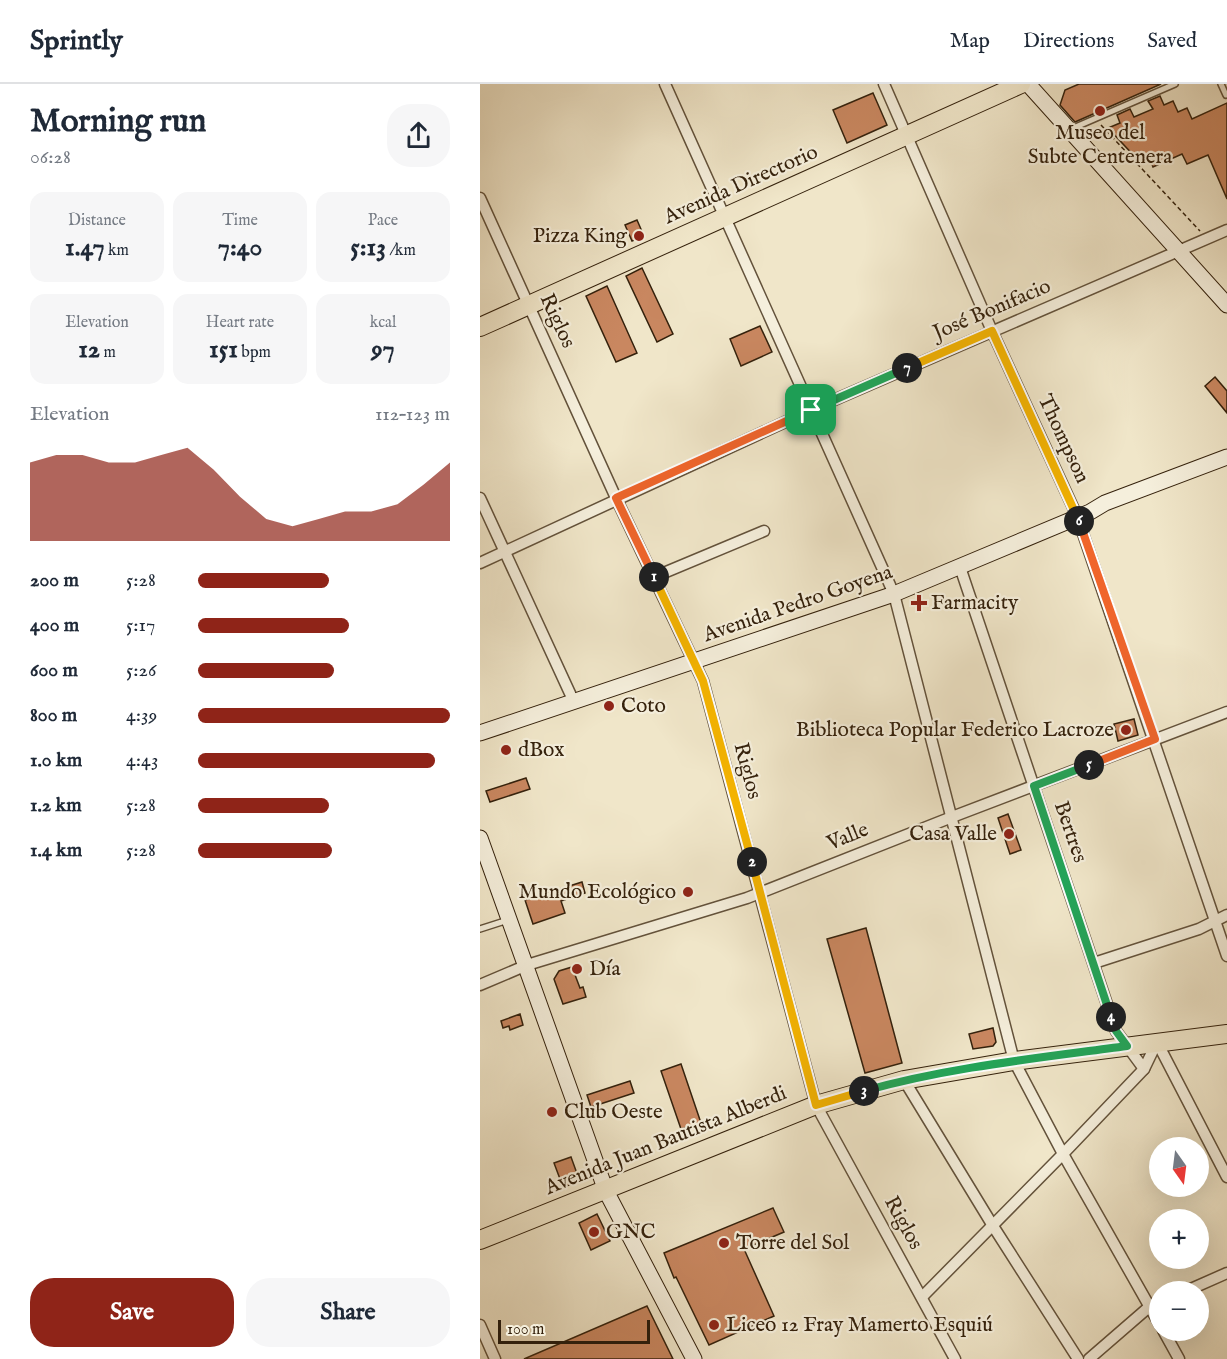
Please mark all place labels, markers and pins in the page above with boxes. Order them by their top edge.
marker: Museo del Subte Centenera [1093,104,1107,118]
place label: Museo del Subte Centenera [1028,120,1173,171]
place label: Pizza King [533,223,628,250]
marker: Pizza King [632,229,646,243]
pin: 7 [892,353,922,383]
pin [785,384,836,435]
pin: 6 [1064,506,1094,536]
pin: 1 [639,562,669,592]
place label: Farmacity [931,590,1019,617]
marker: Farmacity [912,596,926,610]
place label: Coto [621,693,666,720]
marker: Coto [602,699,616,713]
place label: Biblioteca Popular Federico Lacroze [796,717,1114,744]
marker: Biblioteca Popular Federico Lacroze [1119,723,1133,737]
place label: dBox [518,737,564,764]
marker: dBox [499,743,513,757]
pin: 5 [1074,750,1104,780]
place label: Casa Valle [909,821,997,848]
marker: Casa Valle [1002,827,1016,841]
pin: 2 [737,847,767,877]
place label: Mundo Ecológico [518,879,676,906]
marker: Mundo Ecológico [681,885,695,899]
place label: Día [589,956,621,983]
marker: Día [570,962,584,976]
pin: 4 [1096,1002,1126,1032]
pin: 3 [849,1076,879,1106]
place label: Club Oeste [564,1099,663,1126]
marker: Club Oeste [545,1105,559,1119]
place label: GNC [606,1219,656,1246]
marker: GNC [587,1225,601,1239]
place label: Torre del Sol [736,1230,849,1257]
marker: Torre del Sol [717,1236,731,1250]
place label: Liceo 12 Fray Mamerto Esquiú [726,1312,993,1339]
marker: Liceo 12 Fray Mamerto Esquiú [707,1318,721,1332]

